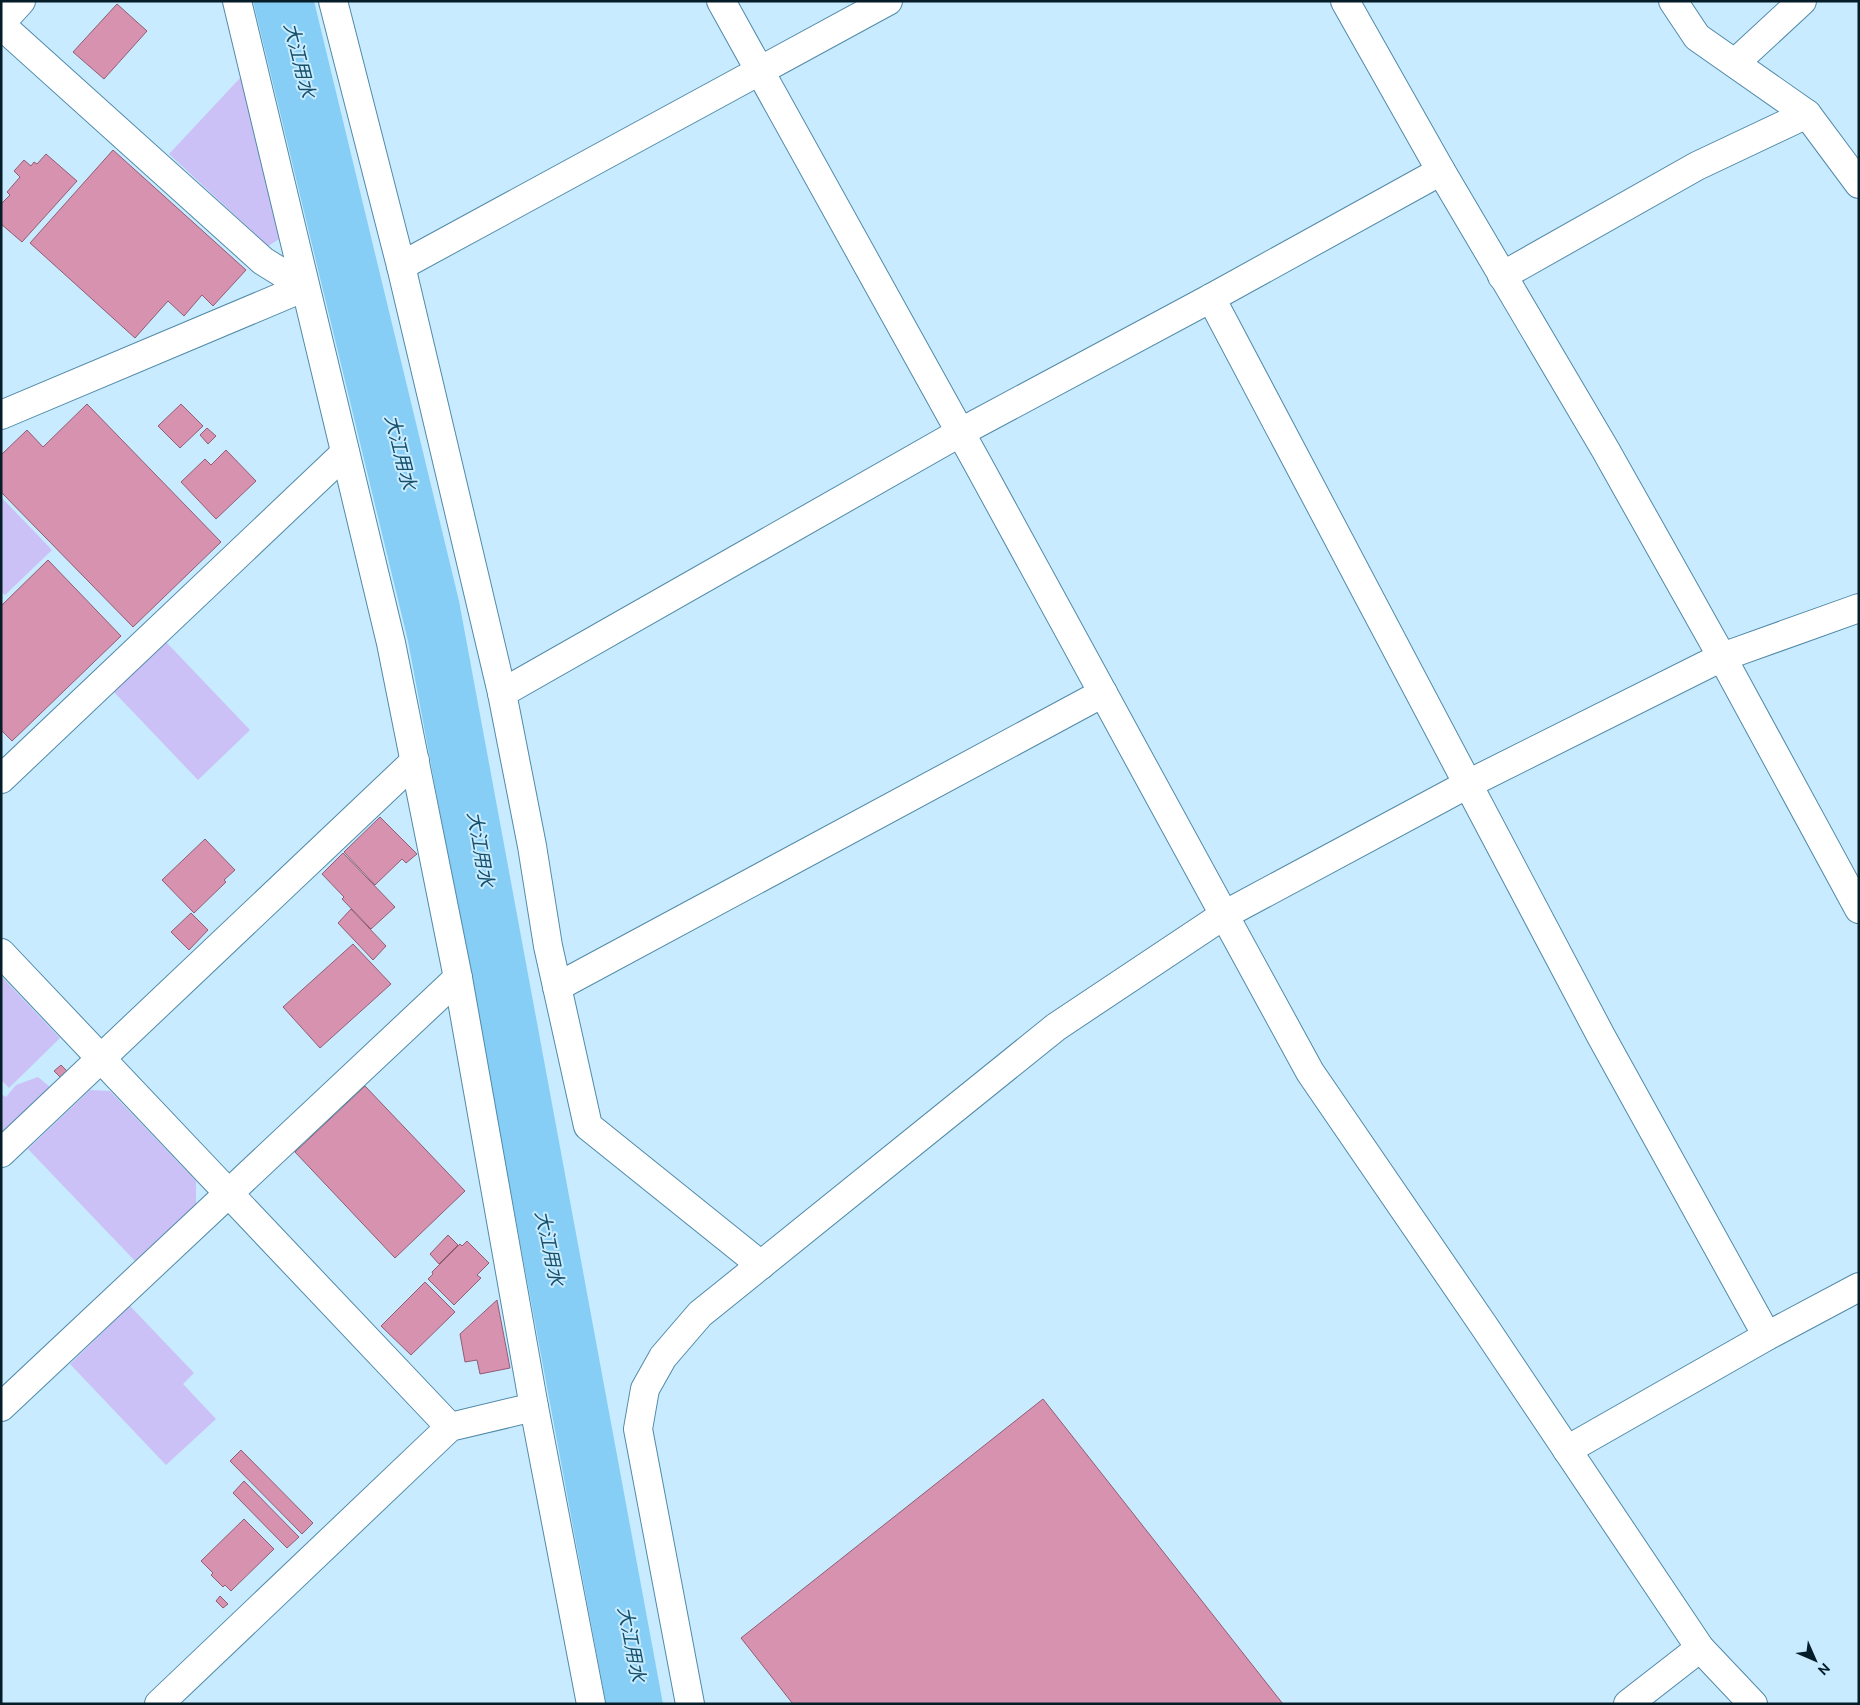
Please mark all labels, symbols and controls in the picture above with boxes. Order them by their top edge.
water label: 大江用水 [280,20,320,101]
water label: 大江用水 [381,412,421,493]
water label: 大江用水 [464,810,499,890]
water label: 大江用水 [531,1209,569,1289]
water label: 大江用水 [614,1605,650,1685]
north arrow [1790,1635,1840,1685]
text: N [1815,1660,1834,1679]

